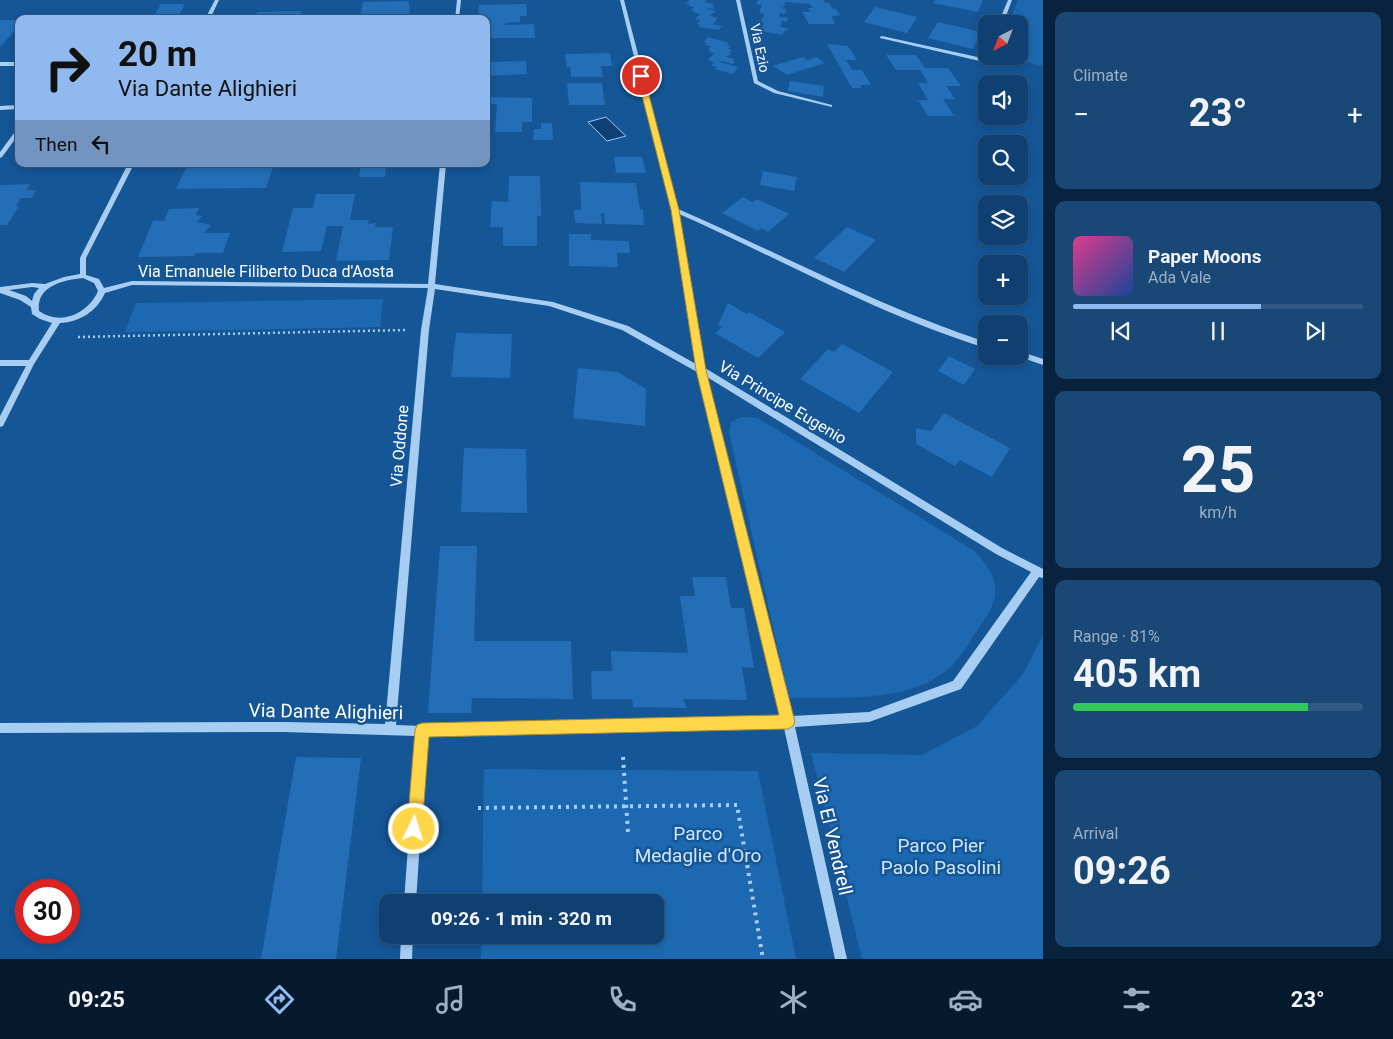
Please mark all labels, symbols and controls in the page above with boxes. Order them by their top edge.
north arrow [978,15,1028,65]
map controls [978,15,1028,365]
street label: Via Ezio [747,22,773,74]
text: 20 m [118,34,197,75]
icon: right [35,35,100,100]
pin [620,55,662,97]
icon: arrive [627,62,655,90]
text: Climate [1073,66,1128,85]
button: sound [978,75,1028,125]
text: Via Dante Alighieri [118,76,297,101]
text: 23° [1189,91,1247,135]
text: − [1073,98,1089,131]
text: + [1347,98,1363,131]
icon: left [87,130,115,158]
text: Then [35,133,77,156]
button: search [978,135,1028,185]
button: layers [978,195,1028,245]
text: Paper Moons [1148,245,1261,268]
button: + [978,255,1028,305]
street label: Via Emanuele Filiberto Duca d'Aosta [138,262,394,281]
text: Ada Vale [1148,268,1211,287]
button: − [978,315,1028,365]
icon: previous [1107,317,1135,345]
icon: pause [1204,317,1232,345]
icon: next [1301,317,1329,345]
street label: Via Principe Eugenio [715,357,850,448]
street label: Via Oddone [386,404,413,488]
text: 25 [1181,432,1255,508]
text: km/h [1199,503,1237,522]
text: Range · 81% [1073,627,1160,646]
text: 405 km [1073,652,1201,696]
street label: Via Dante Alighieri [249,699,403,724]
street label: Via El Vendrell [808,775,857,897]
position arrow [387,802,439,854]
park label: Parco Medaglie d'Oro [635,822,761,867]
text: Arrival [1073,824,1118,843]
park label: Parco Pier Paolo Pasolini [881,834,1001,879]
text: 09:26 [1073,849,1171,893]
speed limit sign: 30 [15,879,80,944]
text: 09:26 · 1 min · 320 m [431,907,612,930]
icon: directions [262,982,297,1017]
icon: music [433,982,468,1017]
icon: phone [605,982,640,1017]
icon: climate [776,982,811,1017]
icon: car [948,982,983,1017]
icon: filters [1119,982,1154,1017]
text: 09:25 [68,987,125,1012]
text: 23° [1291,987,1325,1012]

